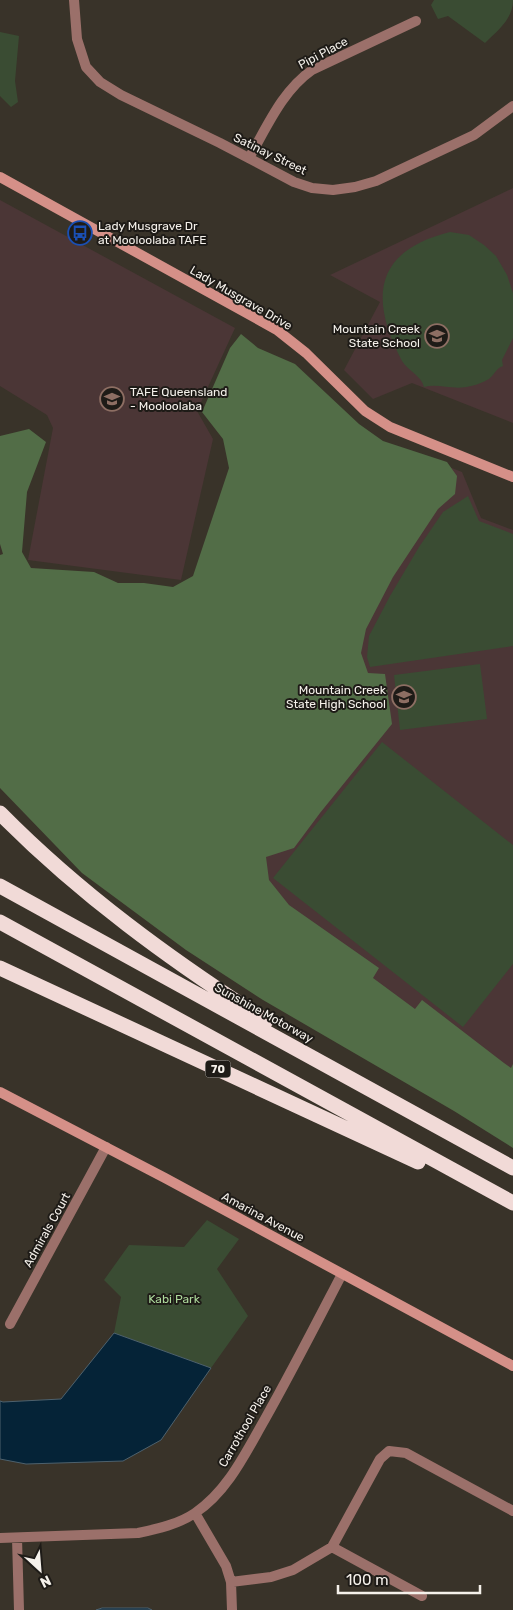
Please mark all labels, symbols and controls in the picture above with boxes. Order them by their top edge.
street label: Pipi Place [296,34,350,72]
street label: Satinay Street [231,130,309,178]
place label: Lady Musgrave Dr at Mooloolaba TAFE [98,219,207,247]
bus stop icon: Lady Musgrave Dr at Mooloolaba TAFE [67,220,93,246]
street label: Lady Musgrave Drive [187,263,295,333]
place label: Mountain Creek State School [333,322,421,350]
school or university icon: Mountain Creek State School [424,323,450,349]
place label: TAFE Queensland - Mooloolaba [130,385,227,413]
school or university icon: TAFE Queensland - Mooloolaba [99,386,125,412]
place label: Mountain Creek State High School [286,683,387,711]
school or university icon: Mountain Creek State High School [391,684,417,710]
street label: Sunshine Motorway [212,980,316,1046]
road number: 70 [206,1060,230,1078]
street label: Amarina Avenue [219,1189,307,1245]
street label: Admirals Court [21,1190,73,1270]
park label: Kabi Park [148,1292,201,1306]
street label: Carrothool Place [216,1382,274,1470]
north arrow [15,1545,65,1595]
scale bar [338,1562,480,1594]
text: N [37,1571,54,1591]
text: 100 m [346,1571,388,1589]

